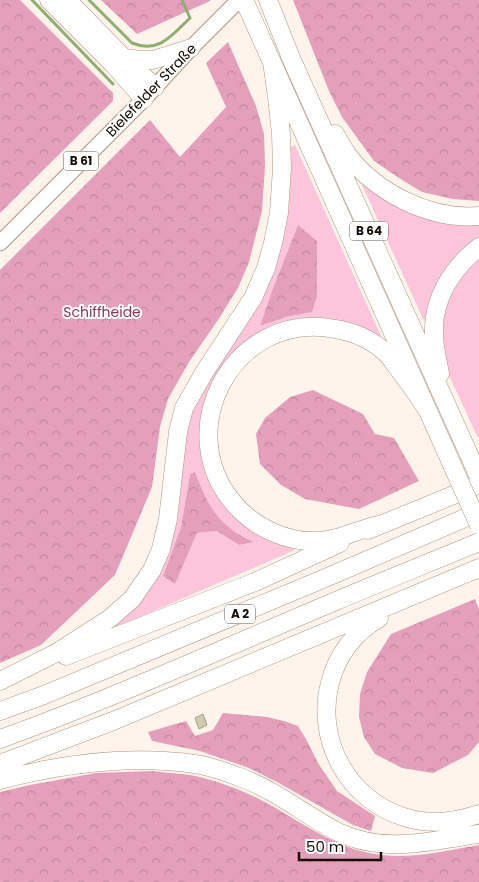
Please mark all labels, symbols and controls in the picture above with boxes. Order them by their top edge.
street label: Bielefelder Straße [101,39,201,141]
road number: B 61 [64,152,98,170]
road number: B 64 [350,222,388,240]
park label: Schiffheide [63,302,141,322]
road number: A 2 [225,604,255,624]
scale bar [299,830,382,862]
text: 50 m [306,836,344,857]

